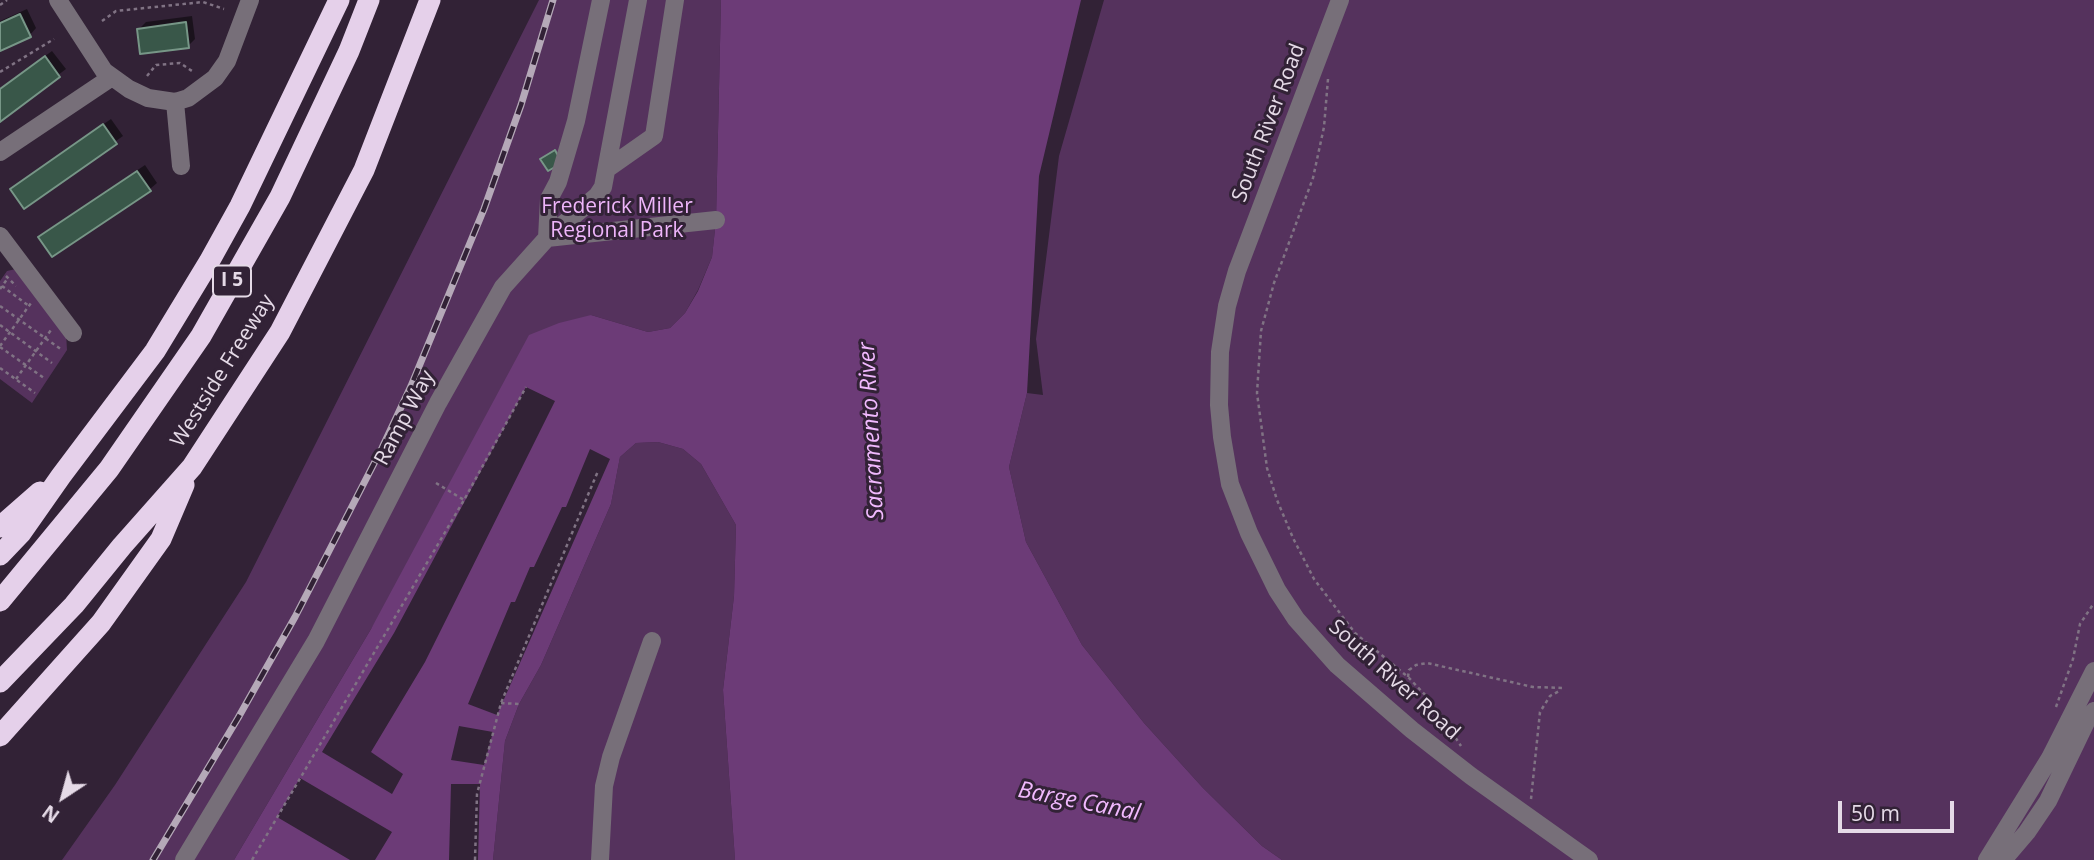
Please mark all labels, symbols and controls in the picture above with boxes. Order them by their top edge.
street label: South River Road [1227,40,1311,206]
park label: Frederick Miller Regional Park [541,194,693,244]
road number: I 5 [213,266,251,296]
street label: Westside Freeway [166,290,280,452]
water label: Sacramento River [854,341,890,521]
street label: Ramp Way [369,366,441,470]
street label: South River Road [1323,615,1465,745]
north arrow [28,762,98,832]
water label: Barge Canal [1016,777,1142,827]
scale bar [1842,786,1958,830]
text: N [37,799,65,829]
text: 50 m [1851,799,1900,827]

